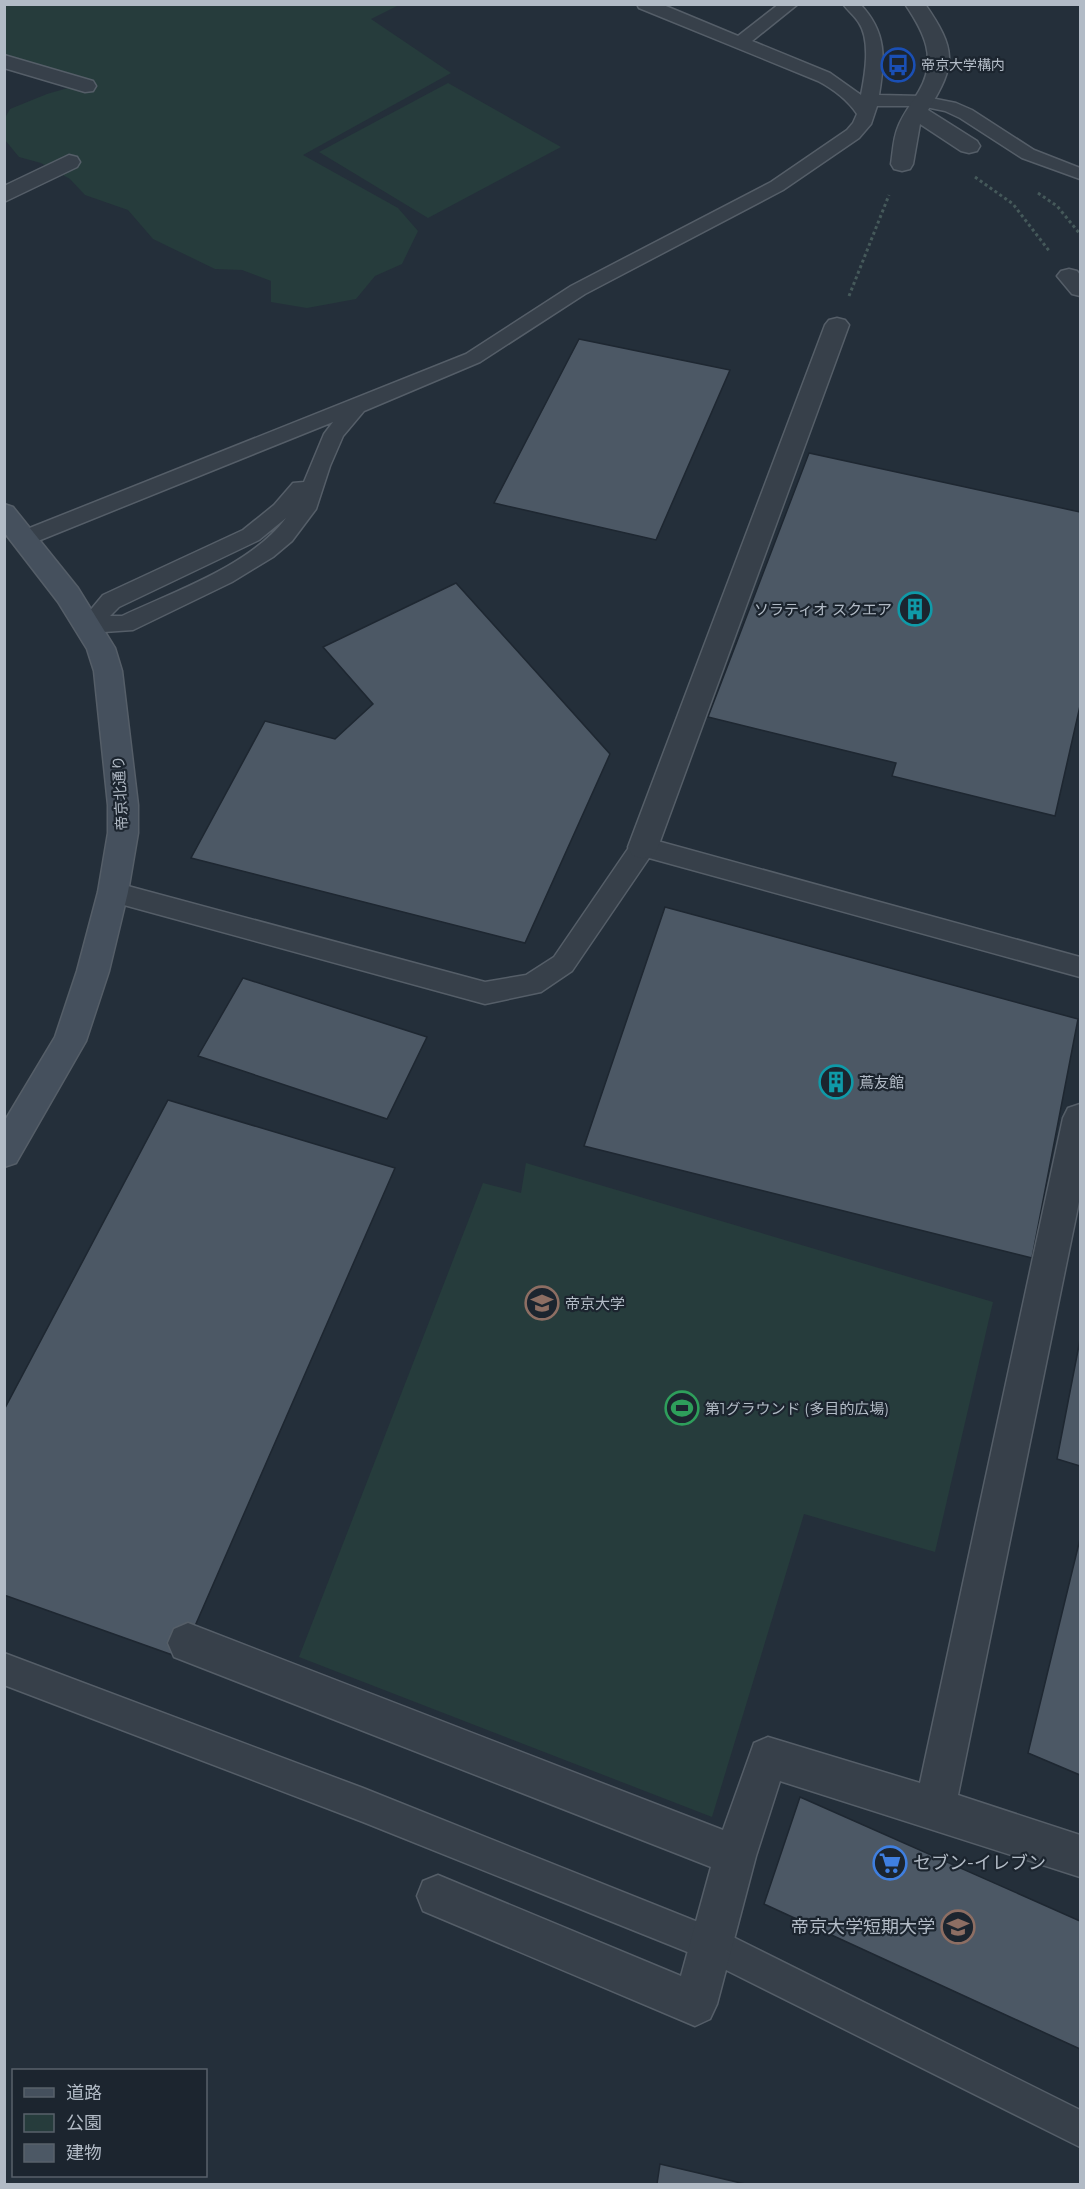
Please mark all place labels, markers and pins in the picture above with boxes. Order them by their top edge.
bus stop icon: 帝京大学構内 [880,47,916,83]
place label: 帝京大学構内 [921,56,1005,74]
building icon: ソラティオ スクエア [897,591,933,627]
place label: ソラティオ スクエア [754,600,892,619]
building icon: 蔦友館 [818,1064,854,1100]
place label: 蔦友館 [859,1073,904,1092]
school or university icon: 帝京大学 [524,1285,560,1321]
place label: 帝京大学 [565,1294,625,1313]
sports icon: 第1グラウンド (多目的広場) [664,1390,700,1426]
place label: 第1グラウンド (多目的広場) [705,1399,889,1418]
supermarket icon: セブン-イレブン [872,1845,908,1881]
place label: セブン-イレブン [913,1852,1046,1874]
school or university icon: 帝京大学短期大学 [940,1909,976,1945]
place label: 帝京大学短期大学 [791,1916,935,1938]

